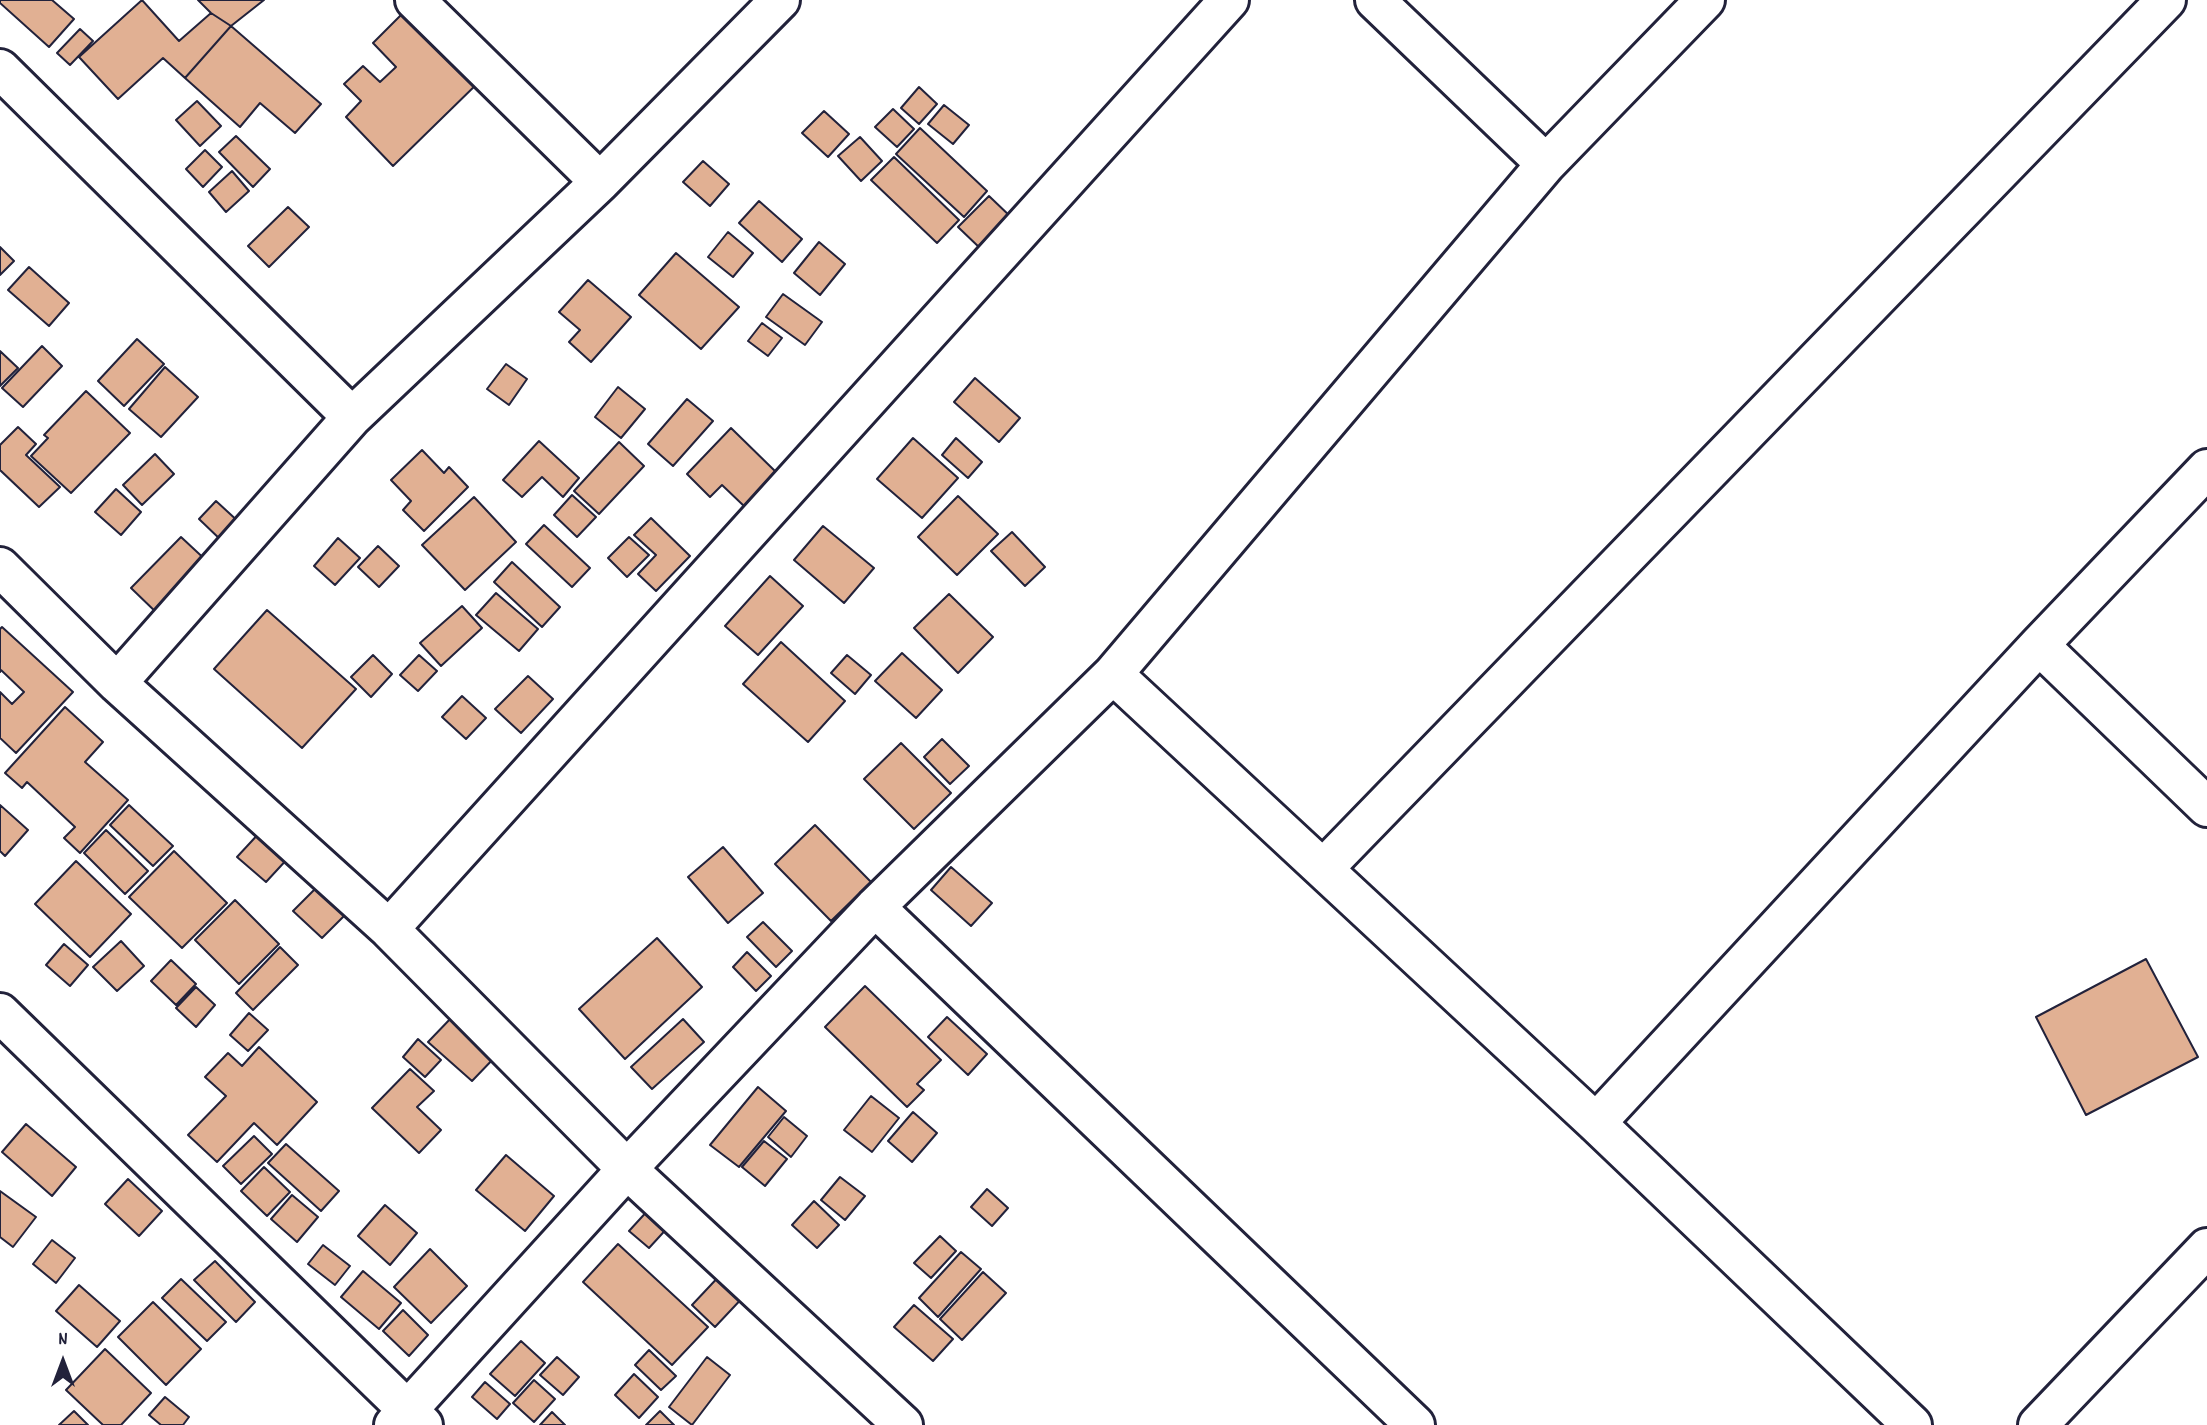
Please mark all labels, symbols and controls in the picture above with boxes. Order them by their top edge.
north arrow [28,1327,98,1397]
text: N [58,1327,68,1354]

